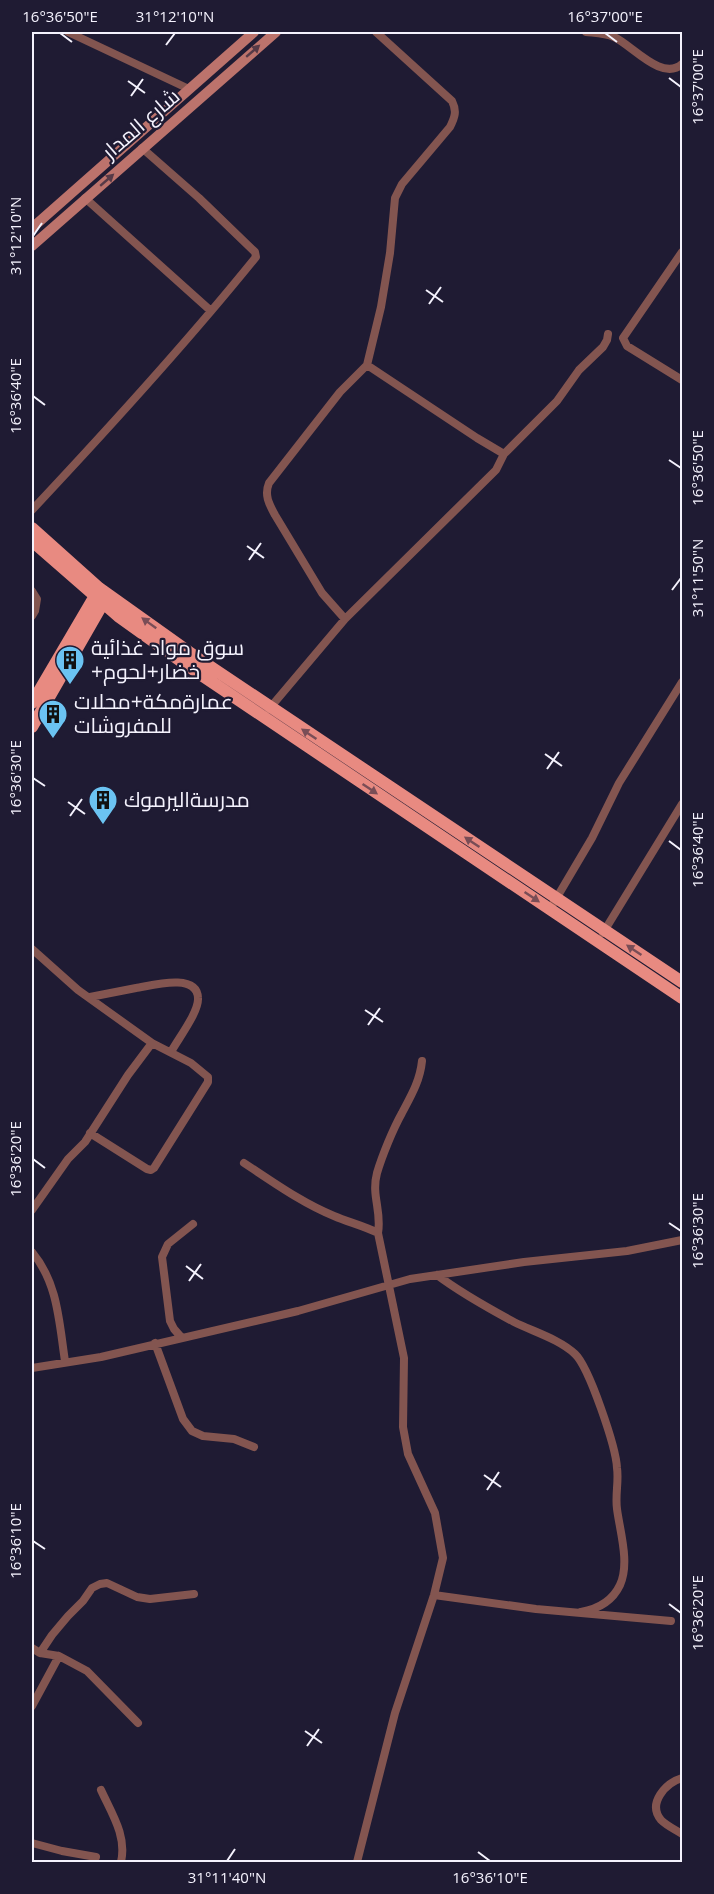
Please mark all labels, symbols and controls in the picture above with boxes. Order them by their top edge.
text: 16°36'50"E [22,6,98,26]
text: 31°12'10"N [136,6,214,26]
text: 16°37'00"E [567,6,643,26]
one-way arrow [246,44,261,58]
text: 16°37'00"E [687,49,707,125]
street label: شارع المدار [95,82,186,166]
one-way arrow [99,173,115,186]
text: 31°12'10"N [5,197,25,275]
text: 16°36'40"E [5,358,25,434]
text: 16°36'50"E [687,430,707,506]
text: 31°11'50"N [687,539,707,617]
one-way arrow [141,618,156,630]
place label: سوق مواد غذائية +خضار+لحوم [91,633,244,686]
building icon: سوق مواد غذائية +خضار+لحوم [54,644,86,686]
place label: عمارةمكة+محلات للمفروشات [74,687,233,739]
building icon: عمارةمكة+محلات للمفروشات [37,698,69,740]
one-way arrow [301,728,318,739]
text: 16°36'30"E [5,740,25,816]
one-way arrow [362,783,378,794]
building icon: مدرسةاليرموك [87,784,119,826]
place label: مدرسةاليرموك [124,785,250,813]
text: 16°36'40"E [687,812,707,888]
one-way arrow [464,836,480,848]
one-way arrow [524,891,540,902]
one-way arrow [626,945,642,956]
text: 16°36'20"E [5,1121,25,1197]
text: 16°36'30"E [687,1193,707,1269]
text: 16°36'10"E [5,1503,25,1579]
text: 16°36'20"E [687,1575,707,1651]
text: 31°11'40"N [188,1867,266,1887]
text: 16°36'10"E [452,1867,528,1887]

